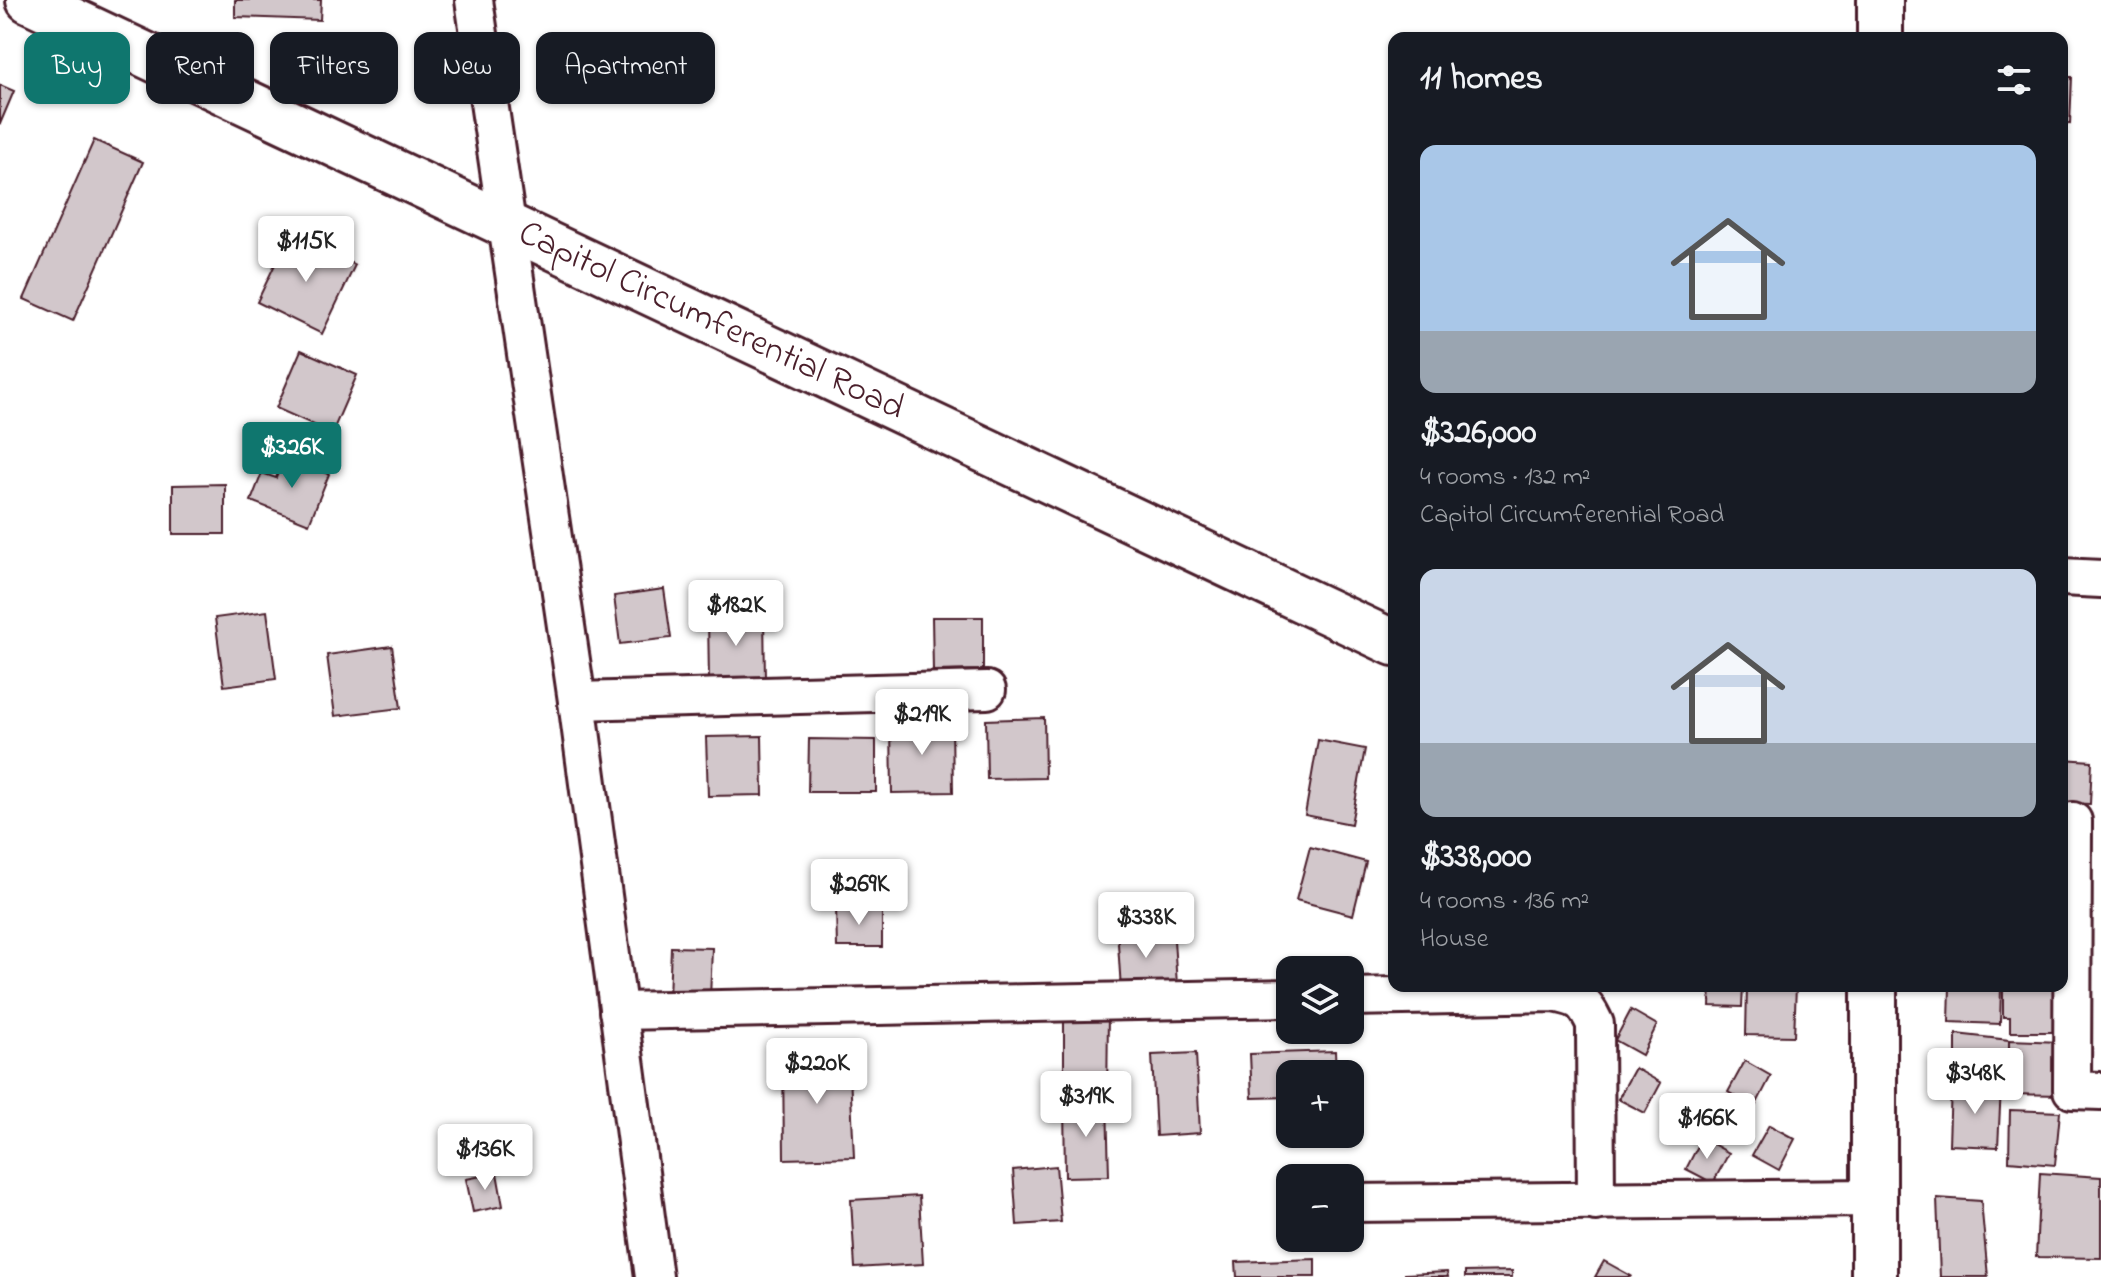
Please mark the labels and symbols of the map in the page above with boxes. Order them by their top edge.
street label: Capitol Circumferential Road [509,208,913,435]
pin: $115K [250,216,362,284]
pin: $326K [236,422,348,490]
pin: $182K [680,580,792,648]
pin: $219K [866,689,978,757]
pin: $269K [803,859,915,927]
pin: $338K [1090,892,1202,960]
pin: $220K [761,1038,873,1106]
pin: $348K [1919,1048,2031,1116]
pin: $319K [1030,1071,1142,1139]
pin: $166K [1651,1093,1763,1161]
pin: $136K [429,1124,541,1192]

